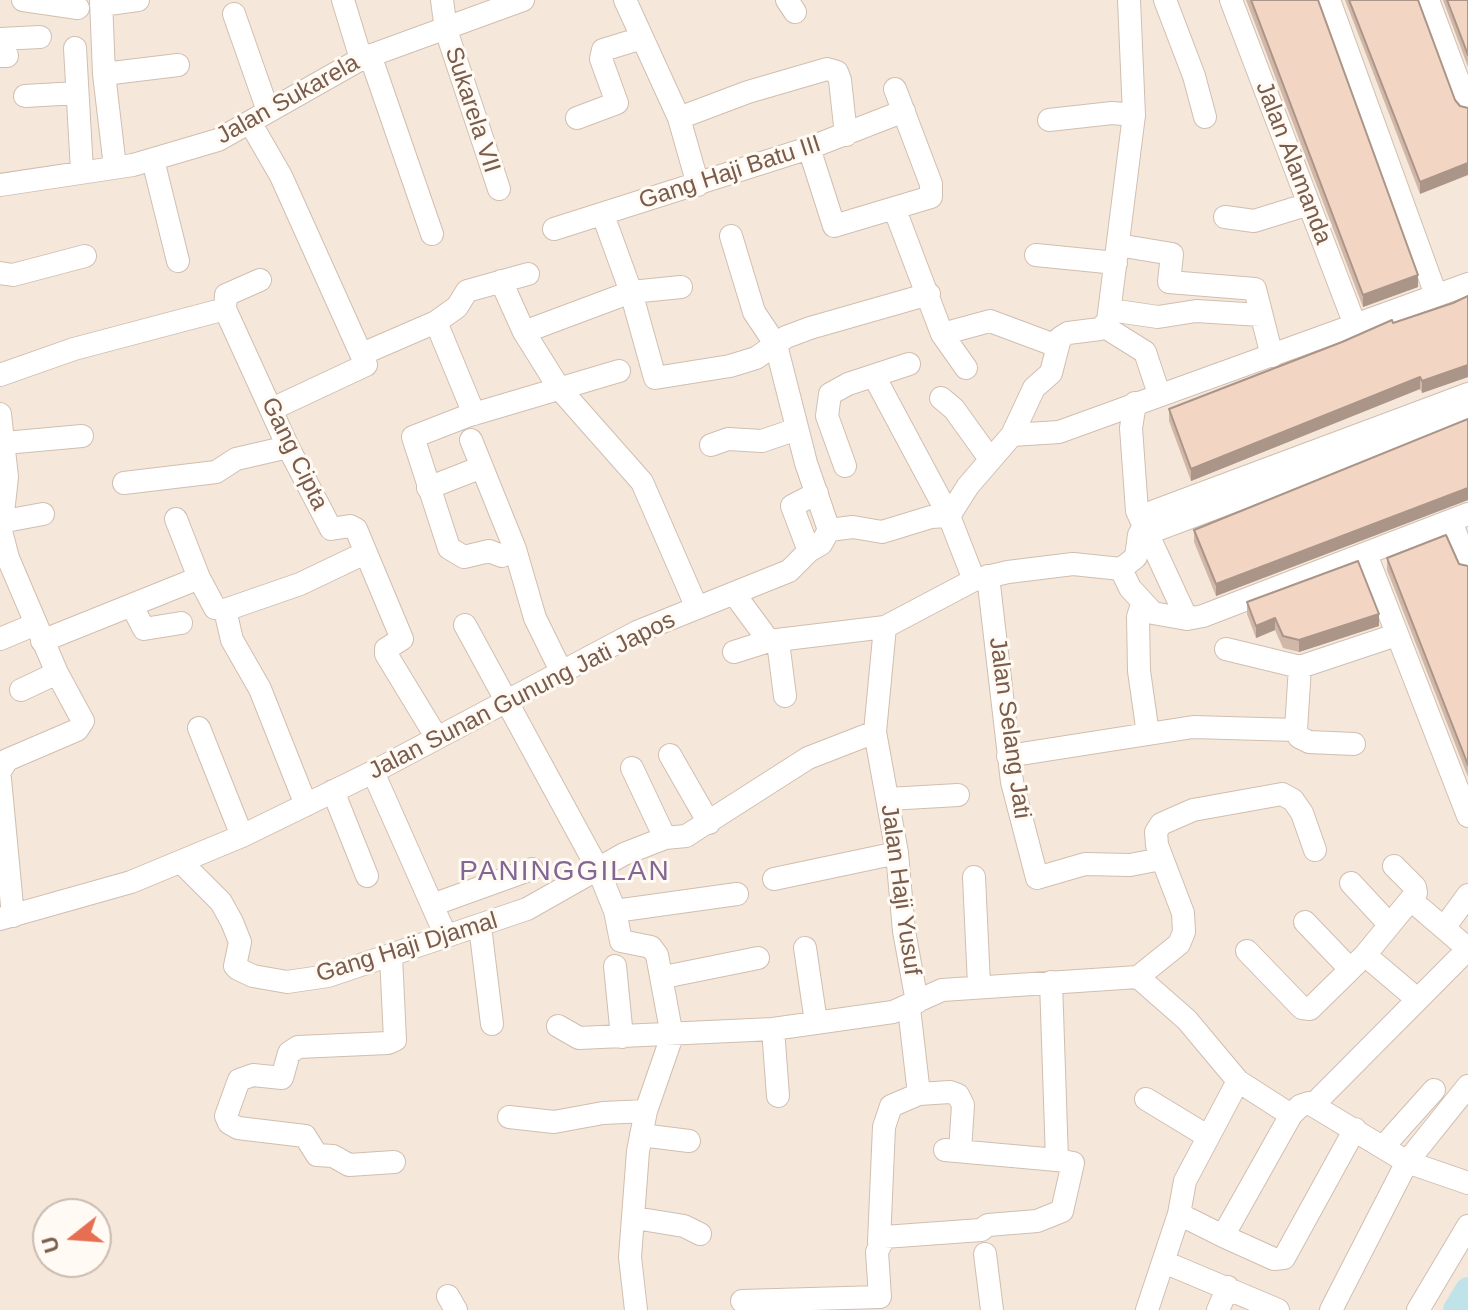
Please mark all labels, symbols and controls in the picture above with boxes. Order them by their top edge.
street label: Sukarela VII [438,43,506,177]
street label: Jalan Sukarela [212,49,364,151]
street label: Jalan Alamanda [1249,77,1337,249]
street label: Gang Haji Batu III [635,130,825,216]
street label: Gang Cipta [254,393,334,515]
street label: Jalan Sunan Gunung Jati Japos [364,606,680,786]
street label: Jalan Selang Jati [982,635,1036,821]
street label: Jalan Haji Yusuf [874,803,926,977]
district label: PANINGGILAN [459,855,671,889]
street label: Gang Haji Djamal [313,907,501,989]
north arrow [32,1198,112,1278]
text: U [36,1233,65,1256]

